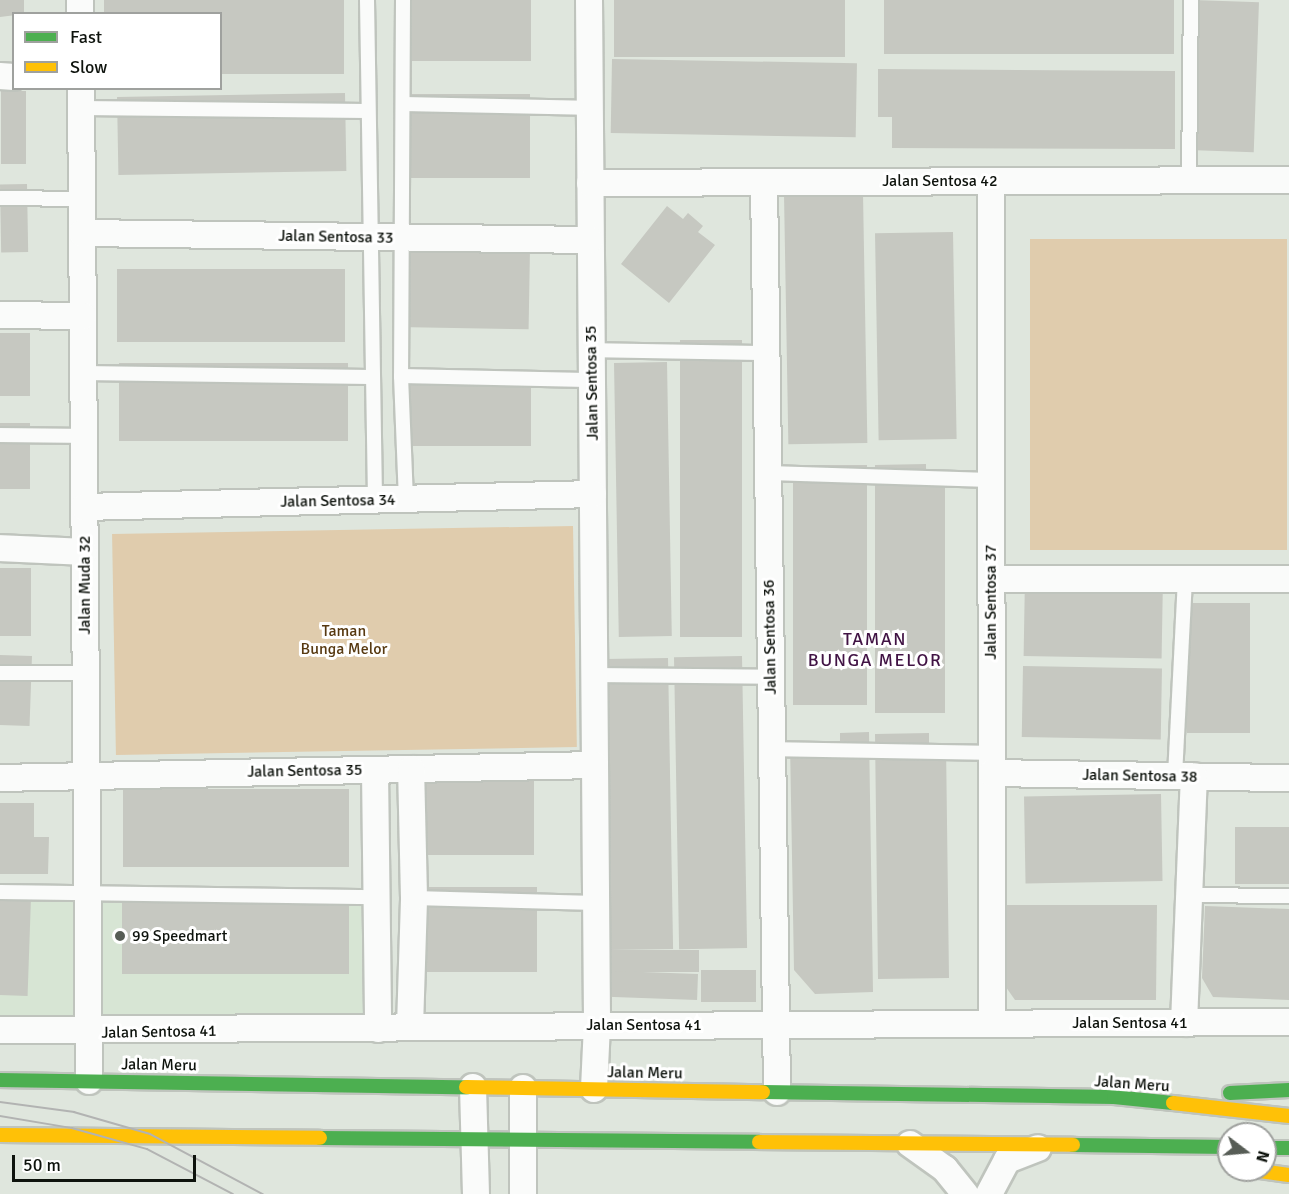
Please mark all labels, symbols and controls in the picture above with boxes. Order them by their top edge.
legend [12,12,222,90]
text: Fast [70,26,102,48]
text: Slow [70,56,107,78]
street label: Jalan Sentosa 42 [882,171,998,191]
street label: Jalan Sentosa 33 [278,226,394,248]
street label: Jalan Sentosa 35 [581,325,603,441]
street label: Jalan Sentosa 34 [280,490,396,512]
street label: Jalan Muda 32 [75,535,95,635]
street label: Jalan Sentosa 37 [981,544,1001,660]
street label: Jalan Sentosa 36 [759,579,781,695]
park label: Taman Bunga Melor [301,621,387,659]
district label: TAMAN BUNGA MELOR [808,629,942,672]
street label: Jalan Sentosa 35 [247,760,363,782]
street label: Jalan Sentosa 38 [1082,765,1198,787]
place label: 99 Speedmart [132,926,227,946]
marker: 99 Speedmart [113,929,127,943]
street label: Jalan Sentosa 41 [1072,1013,1188,1033]
street label: Jalan Sentosa 41 [586,1015,702,1035]
street label: Jalan Sentosa 41 [101,1021,217,1043]
street label: Jalan Meru [121,1055,197,1075]
street label: Jalan Meru [607,1063,683,1083]
street label: Jalan Meru [1094,1072,1170,1096]
north arrow [1217,1122,1277,1182]
scale bar [15,1143,200,1181]
text: N [1251,1148,1274,1165]
text: 50 m [23,1154,61,1176]

